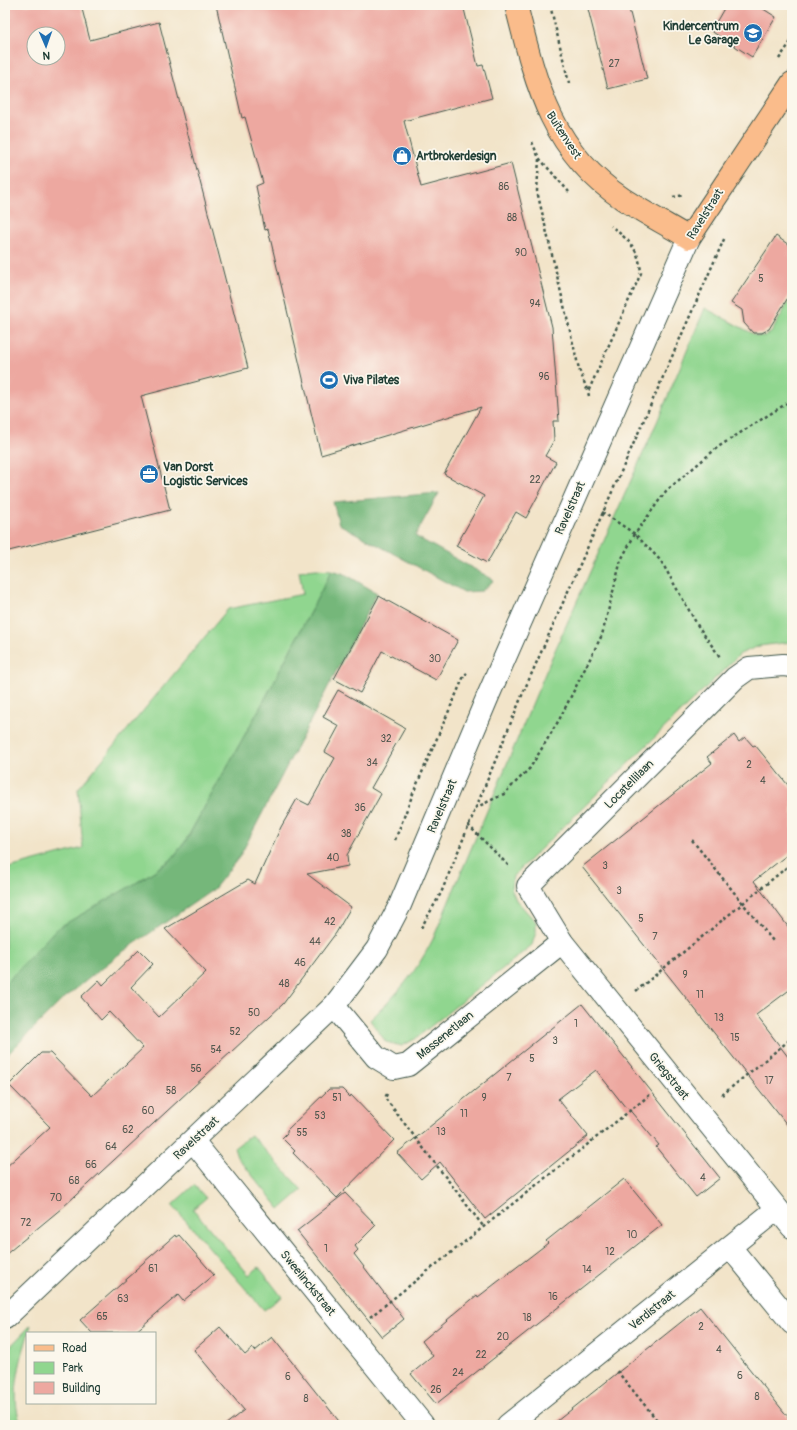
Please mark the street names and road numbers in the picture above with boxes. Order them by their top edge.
street label: Buitenvest [543,109,585,162]
street label: Ravelstraat [684,186,727,242]
street label: Ravelstraat [552,479,589,537]
street label: Locatellilaan [602,756,657,812]
street label: Ravelstraat [424,777,461,835]
street label: Massenetlaan [414,1008,477,1063]
street label: Griegstraat [645,1050,692,1103]
street label: Ravelstraat [170,1113,222,1163]
street label: Sweelinckstraat [277,1248,339,1319]
street label: Verdistraat [626,1287,679,1334]

